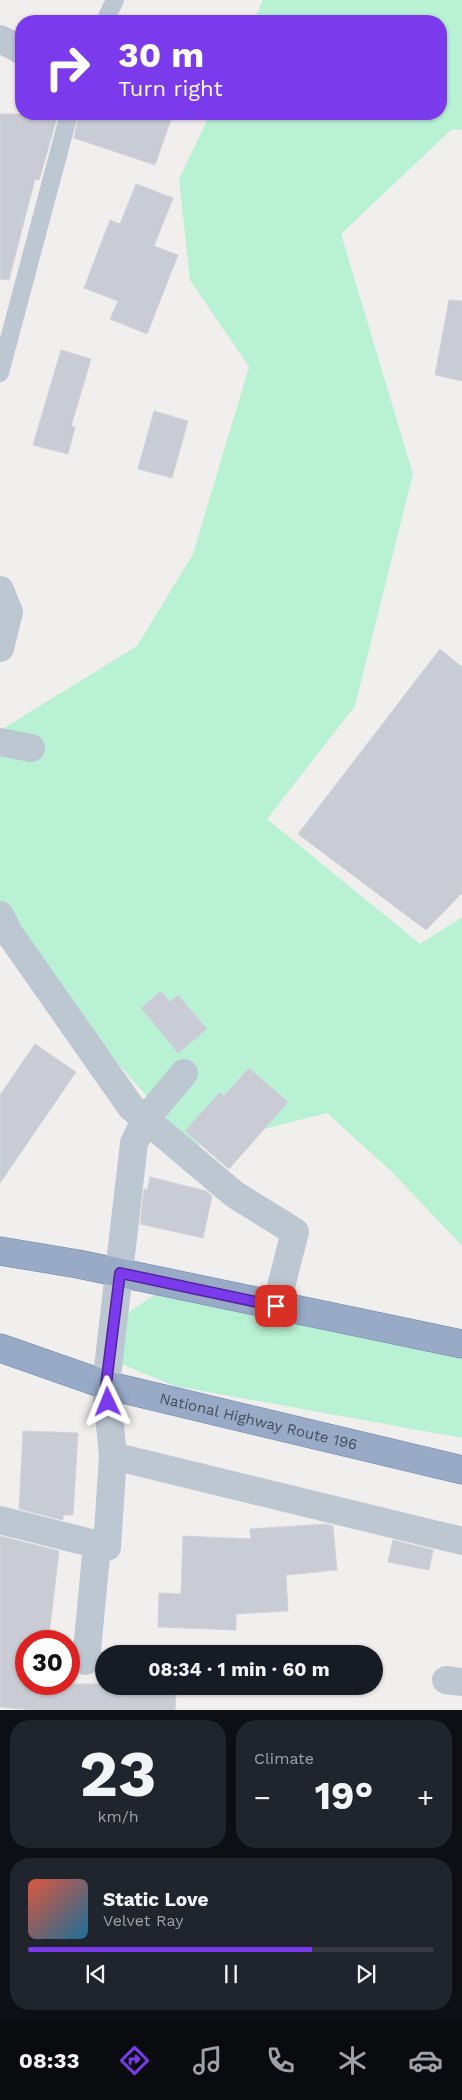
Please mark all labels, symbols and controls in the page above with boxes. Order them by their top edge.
text: 30 m [118,34,204,76]
icon: right [35,35,100,100]
text: Turn right [118,76,223,101]
pin [255,1285,297,1327]
icon: arrive [262,1292,290,1320]
position arrow [81,1375,133,1427]
street label: National Highway Route 196 [158,1389,359,1454]
speed limit sign: 30 [15,1630,80,1695]
text: 08:34 · 1 min · 60 m [148,1658,330,1681]
text: 23 [79,1736,157,1812]
text: Climate [254,1749,314,1768]
text: 19° [315,1774,373,1818]
text: − [254,1781,271,1814]
text: + [417,1781,434,1814]
text: km/h [97,1807,139,1826]
text: Static Love [103,1888,208,1911]
text: Velvet Ray [103,1911,183,1930]
icon: previous [82,1960,110,1988]
icon: pause [217,1960,245,1988]
icon: next [352,1960,380,1988]
icon: directions [117,2043,152,2078]
icon: music [190,2043,225,2078]
icon: phone [263,2043,298,2078]
icon: climate [335,2043,370,2078]
icon: car [408,2043,443,2078]
text: 08:33 [19,2048,80,2073]

